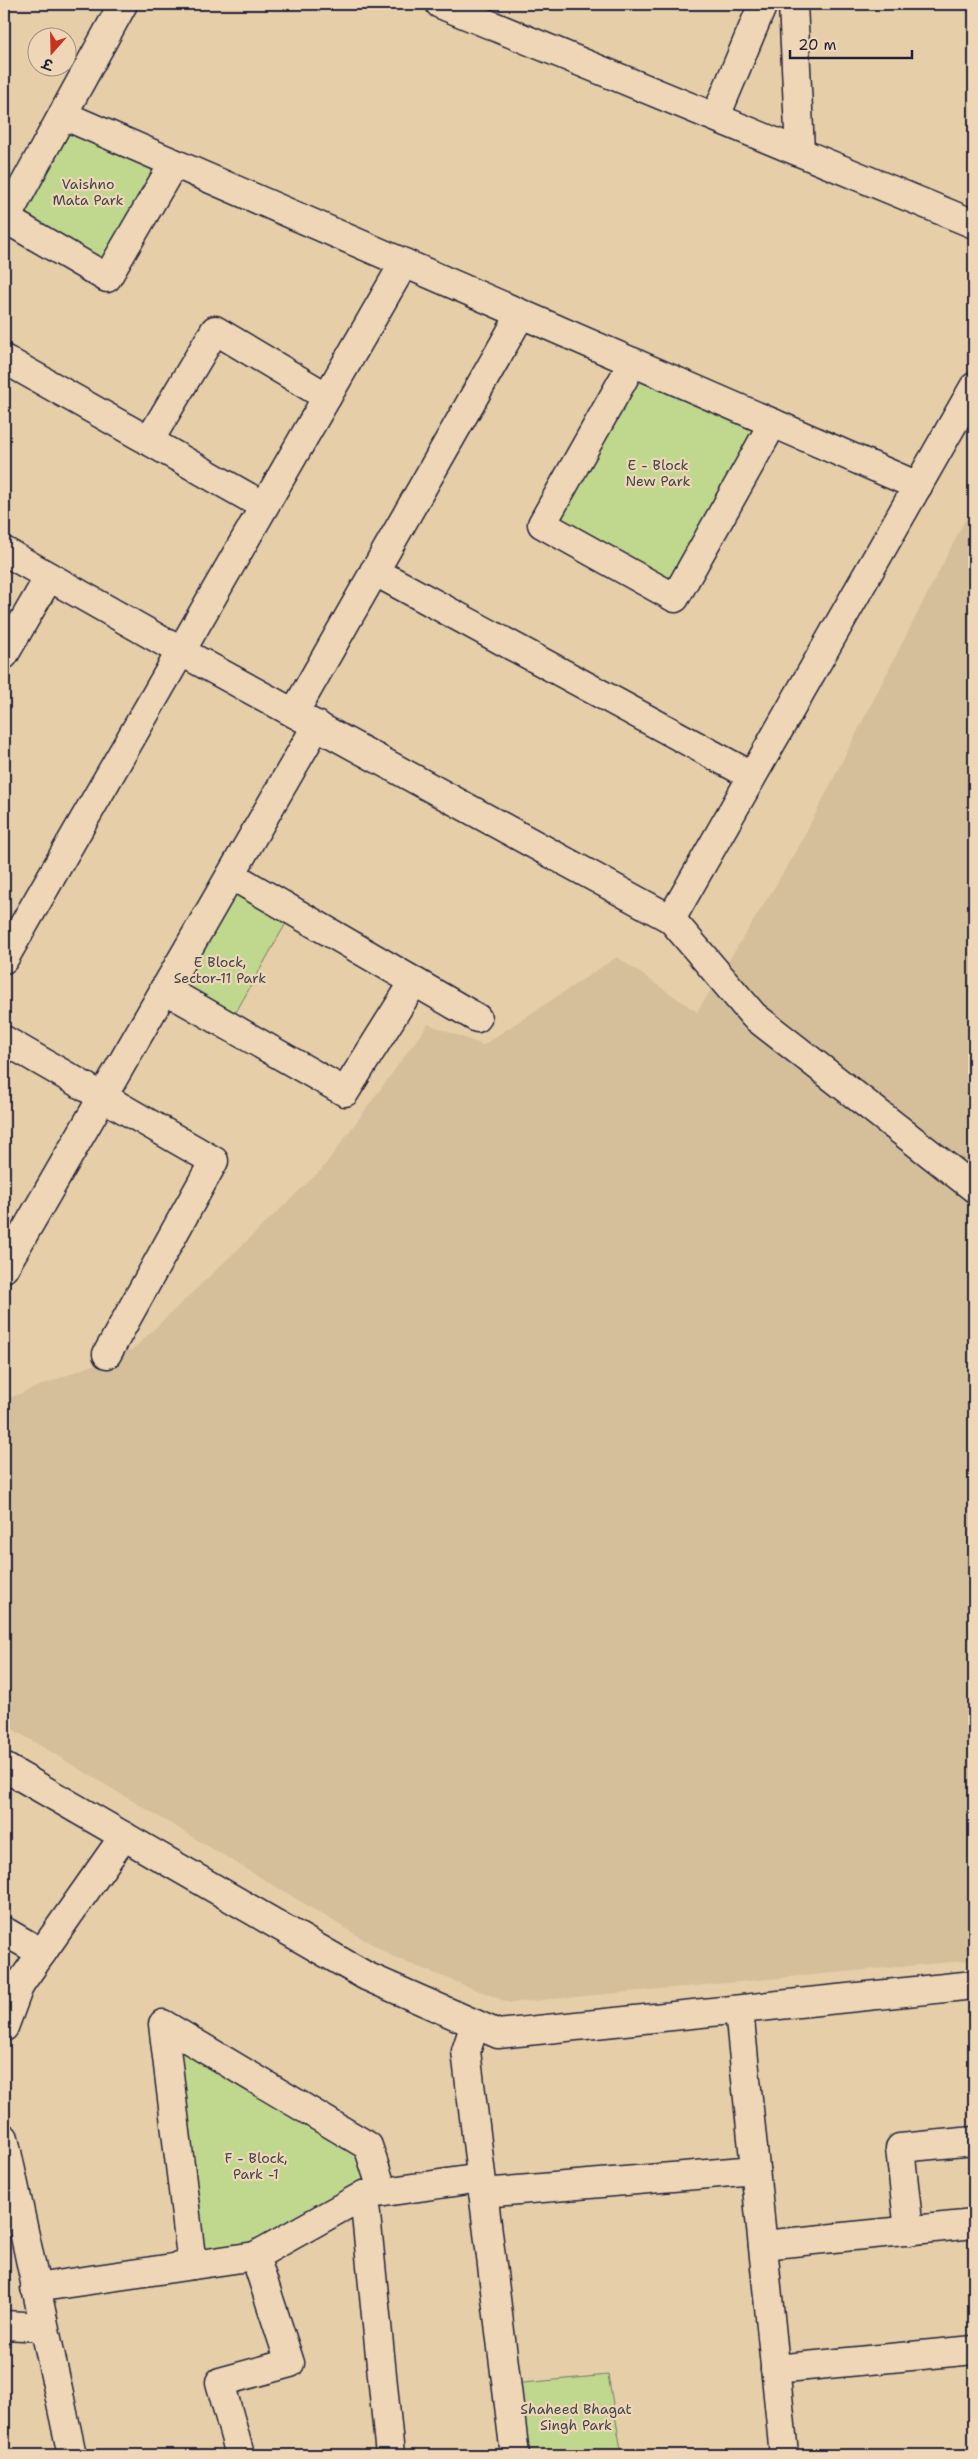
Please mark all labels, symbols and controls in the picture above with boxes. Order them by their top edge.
north arrow [28,28,78,78]
scale bar [790,28,913,60]
text: 20 m [798,35,837,55]
text: उ [39,54,57,75]
park label: Vaishno Mata Park [52,175,124,209]
park label: E - Block New Park [625,456,691,490]
park label: E Block, Sector-11 Park [174,953,266,987]
park label: F - Block, Park -1 [224,2149,288,2183]
park label: Shaheed Bhagat Singh Park [520,2400,632,2434]

